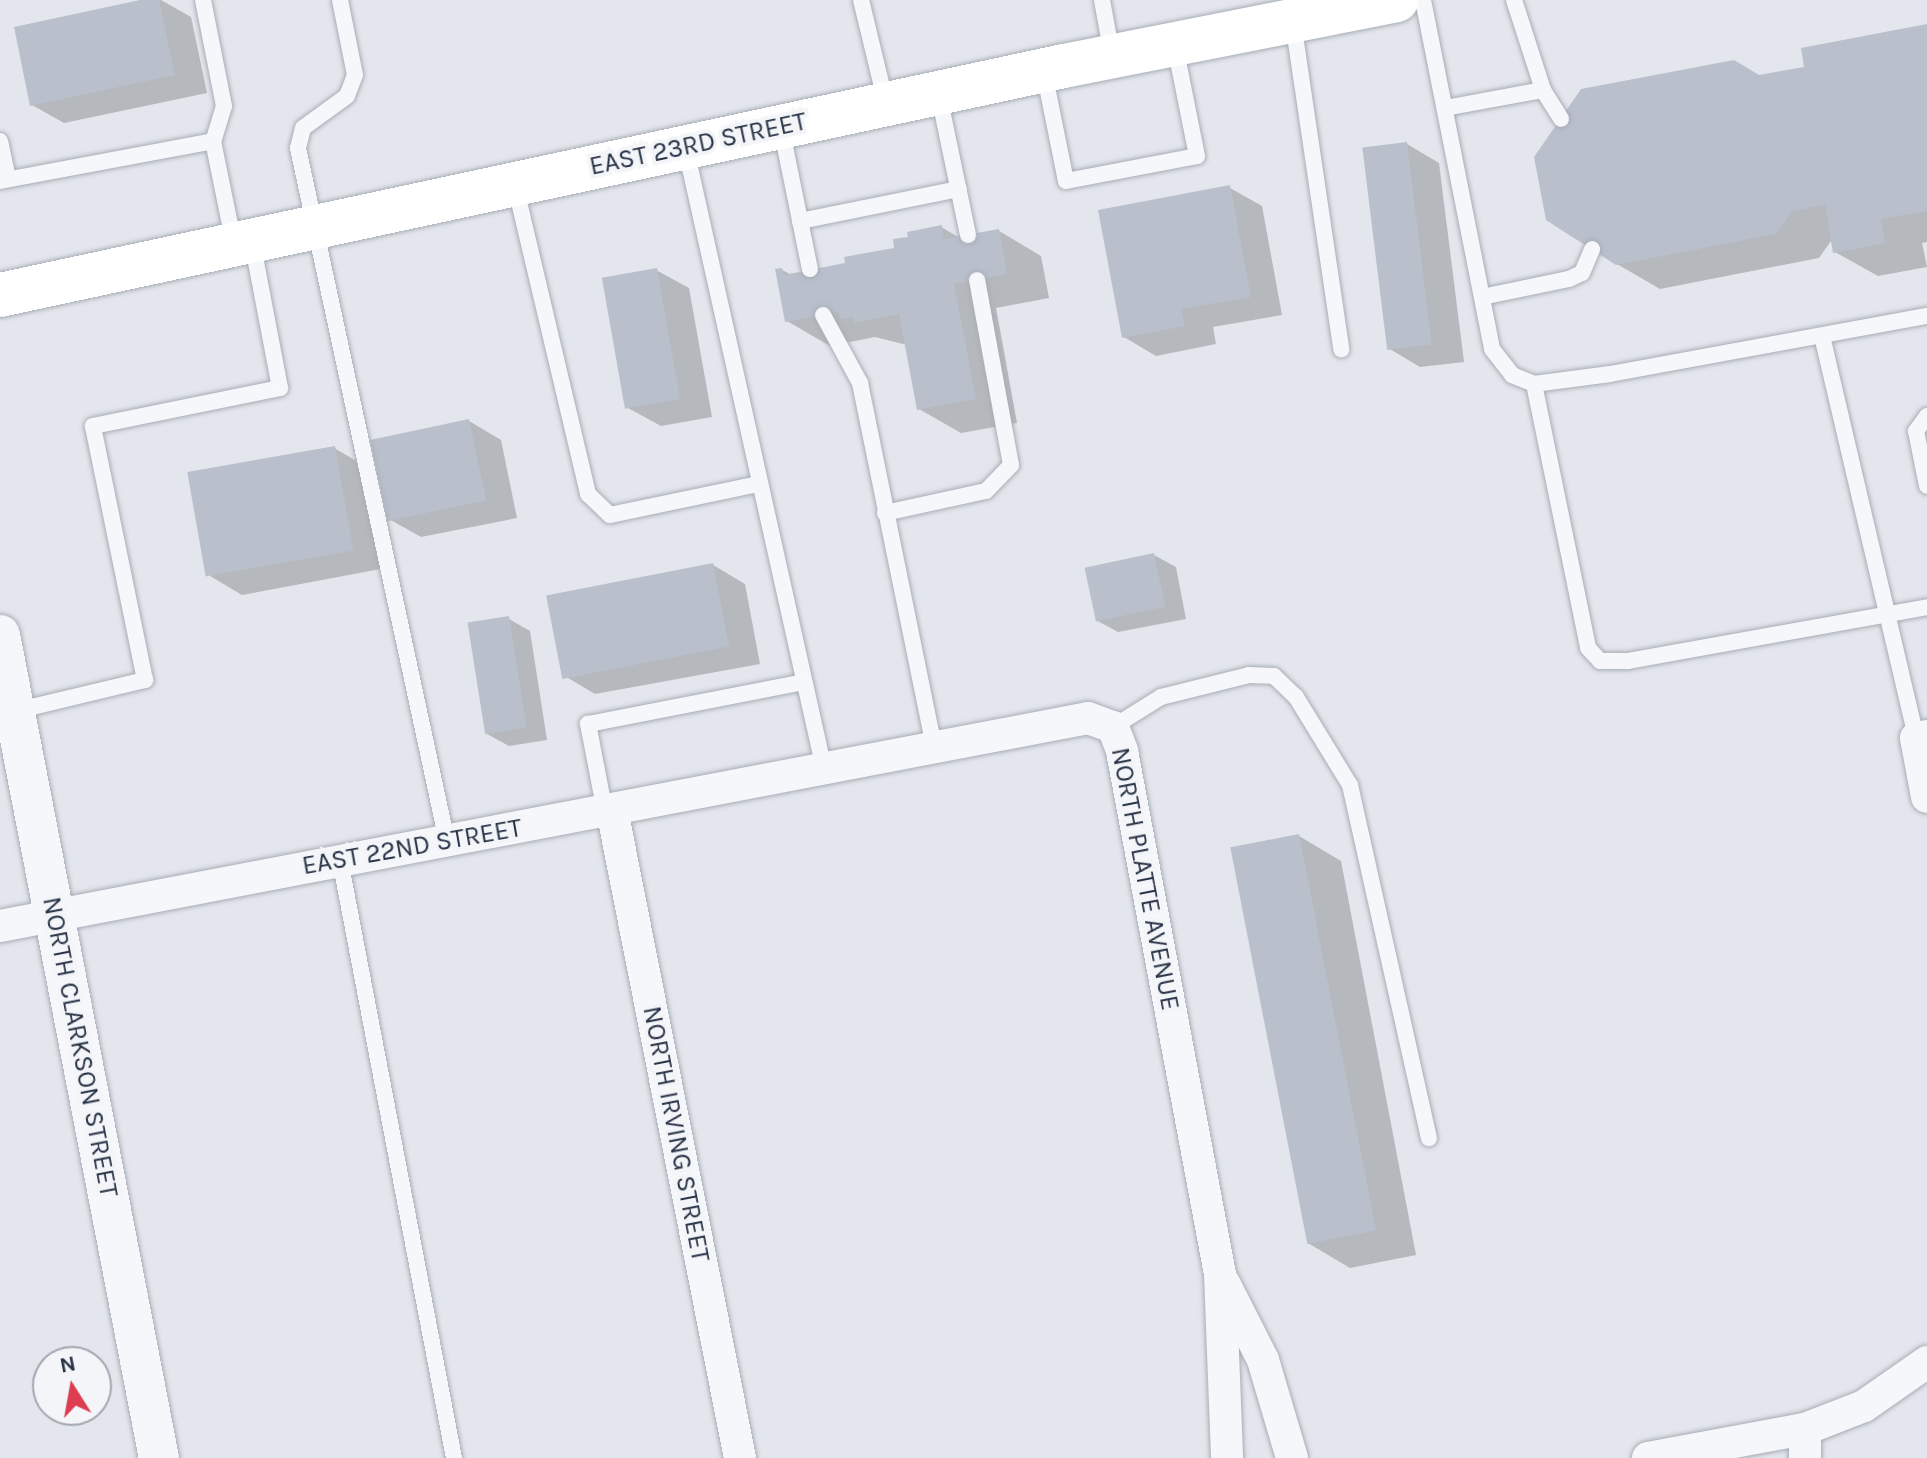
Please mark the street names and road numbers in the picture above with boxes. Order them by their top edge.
street label: EAST 23RD STREET [587,106,809,182]
street label: NORTH PLATTE AVENUE [1104,745,1186,1013]
street label: EAST 22ND STREET [300,812,524,882]
street label: NORTH CLARKSON STREET [36,894,124,1200]
street label: NORTH IRVING STREET [636,1004,716,1264]

